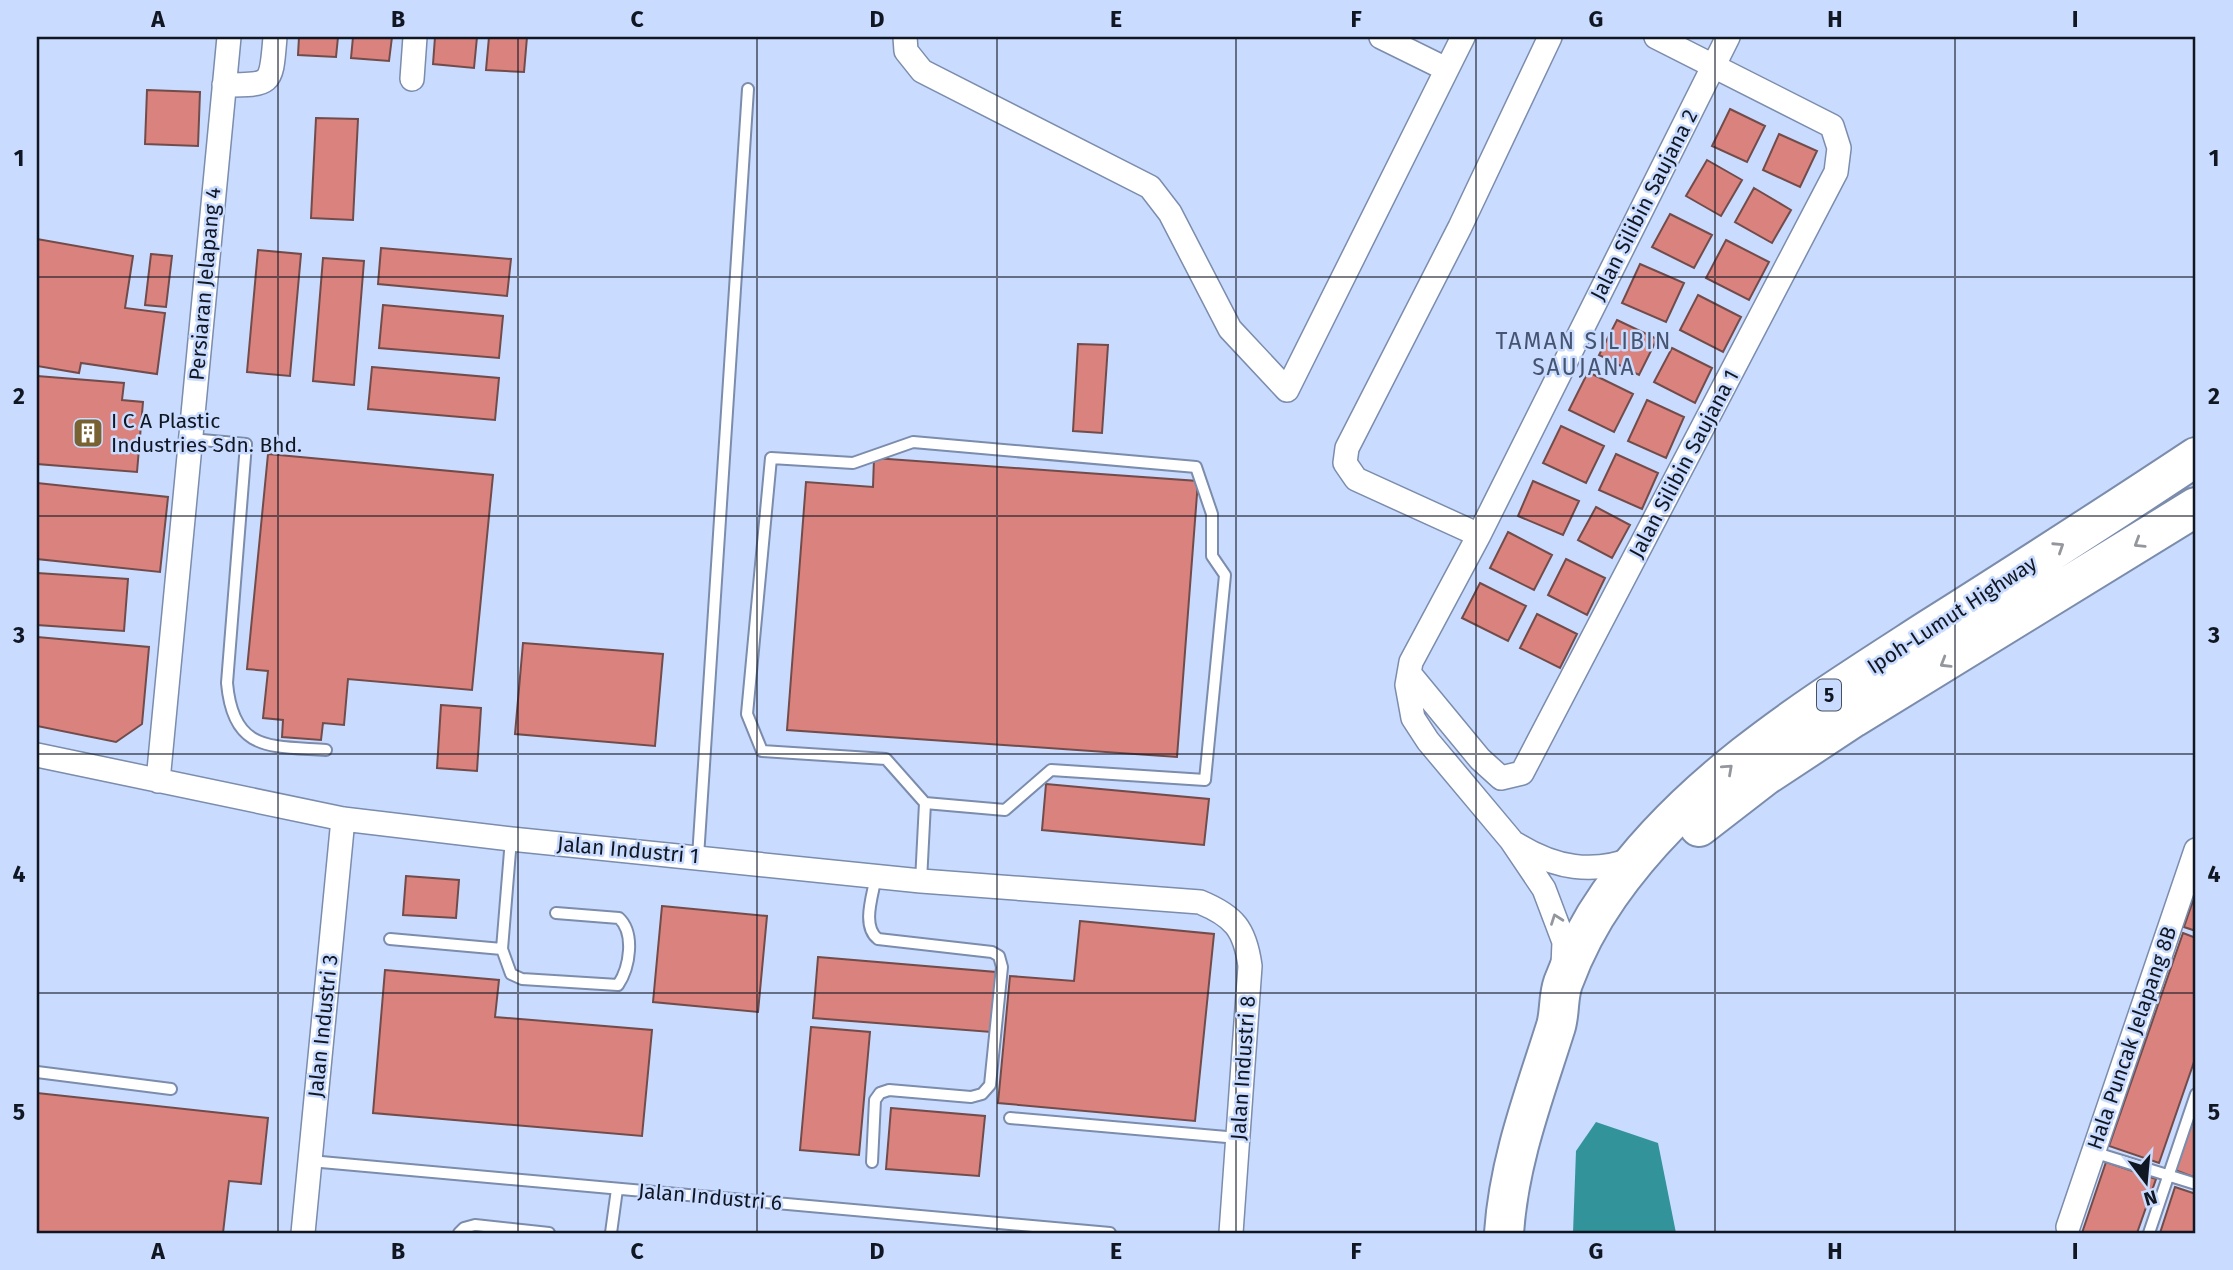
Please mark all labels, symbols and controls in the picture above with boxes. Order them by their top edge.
text: A [150,5,165,33]
text: B [391,5,405,33]
text: C [630,5,644,33]
text: D [870,5,885,33]
text: E [1110,5,1122,33]
text: F [1350,5,1362,33]
text: G [1589,5,1603,33]
text: H [1827,5,1843,33]
text: I [2072,5,2078,33]
street label: Jalan Silibin Saujana 2 [1585,105,1703,305]
text: 1 [14,144,24,172]
text: 1 [2209,144,2219,172]
street label: Persiaran Jelapang 4 [184,186,226,382]
district label: TAMAN SILIBIN SAUJANA [1496,327,1672,381]
street label: Jalan Silibin Saujana 1 [1623,365,1745,563]
text: 2 [13,382,25,410]
text: 2 [2208,382,2220,410]
place label: I C A Plastic Industries Sdn. Bhd. [111,408,302,458]
building icon: I C A Plastic Industries Sdn. Bhd. [71,416,105,450]
one-way arrow [2133,535,2146,548]
one-way arrow [2051,542,2064,555]
street label: Ipoh-Lumut Highway [1862,550,2042,680]
text: 3 [12,621,25,649]
text: 3 [2207,621,2220,649]
one-way arrow [1939,654,1952,667]
road number: 5 [1817,680,1841,710]
one-way arrow [1720,765,1733,777]
street label: Jalan Industri 1 [556,831,700,869]
text: 4 [13,860,26,888]
text: 4 [2208,860,2221,888]
one-way arrow [1550,913,1564,925]
street label: Hala Puncak Jelapang 8B [2082,923,2182,1153]
street label: Jalan Industri 3 [303,953,343,1099]
street label: Jalan Industri 8 [1225,995,1261,1141]
text: 5 [13,1098,25,1126]
text: 5 [2208,1098,2220,1126]
north arrow [2110,1148,2180,1218]
street label: Jalan Industri 6 [637,1178,783,1216]
text: N [2141,1185,2160,1211]
text: A [150,1237,165,1265]
text: B [391,1237,405,1265]
text: C [630,1237,644,1265]
text: D [870,1237,885,1265]
text: E [1110,1237,1122,1265]
text: F [1350,1237,1362,1265]
text: G [1589,1237,1603,1265]
text: H [1827,1237,1843,1265]
text: I [2072,1237,2078,1265]

